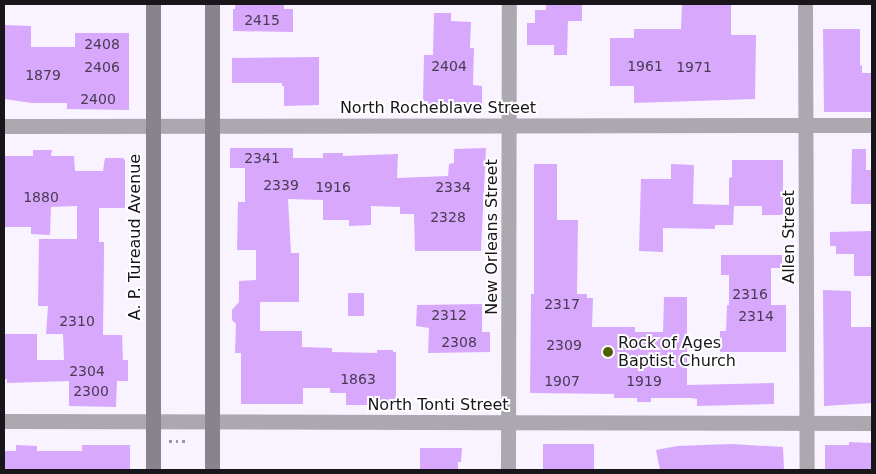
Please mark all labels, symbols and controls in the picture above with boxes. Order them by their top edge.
house number: 2415 [244,12,280,28]
house number: 2408 [84,36,120,52]
house number: 2404 [431,58,467,74]
house number: 1961 [627,58,663,74]
house number: 2406 [84,59,120,75]
house number: 1971 [676,59,712,75]
house number: 1879 [25,67,61,83]
house number: 2400 [80,91,116,107]
street label: North Rocheblave Street [340,98,536,118]
house number: 2341 [244,150,280,166]
street label: A. P. Tureaud Avenue [125,154,145,320]
street label: New Orleans Street [482,159,502,315]
house number: 2339 [263,177,299,193]
house number: 1916 [315,179,351,195]
house number: 2334 [435,179,471,195]
house number: 1880 [23,189,59,205]
street label: Allen Street [779,190,799,284]
house number: 2328 [430,209,466,225]
house number: 2316 [732,286,768,302]
house number: 2317 [544,296,580,312]
house number: 2312 [431,307,467,323]
house number: 2314 [738,308,774,324]
house number: 2310 [59,313,95,329]
place label: Rock of Ages Baptist Church [618,333,736,371]
house number: 2308 [441,334,477,350]
house number: 2309 [546,337,582,353]
marker: Rock of Ages Baptist Church [602,346,614,358]
house number: 2304 [69,363,105,379]
house number: 1863 [340,371,376,387]
house number: 1907 [544,373,580,389]
house number: 1919 [626,373,662,389]
house number: 2300 [73,383,109,399]
street label: North Tonti Street [367,395,509,415]

